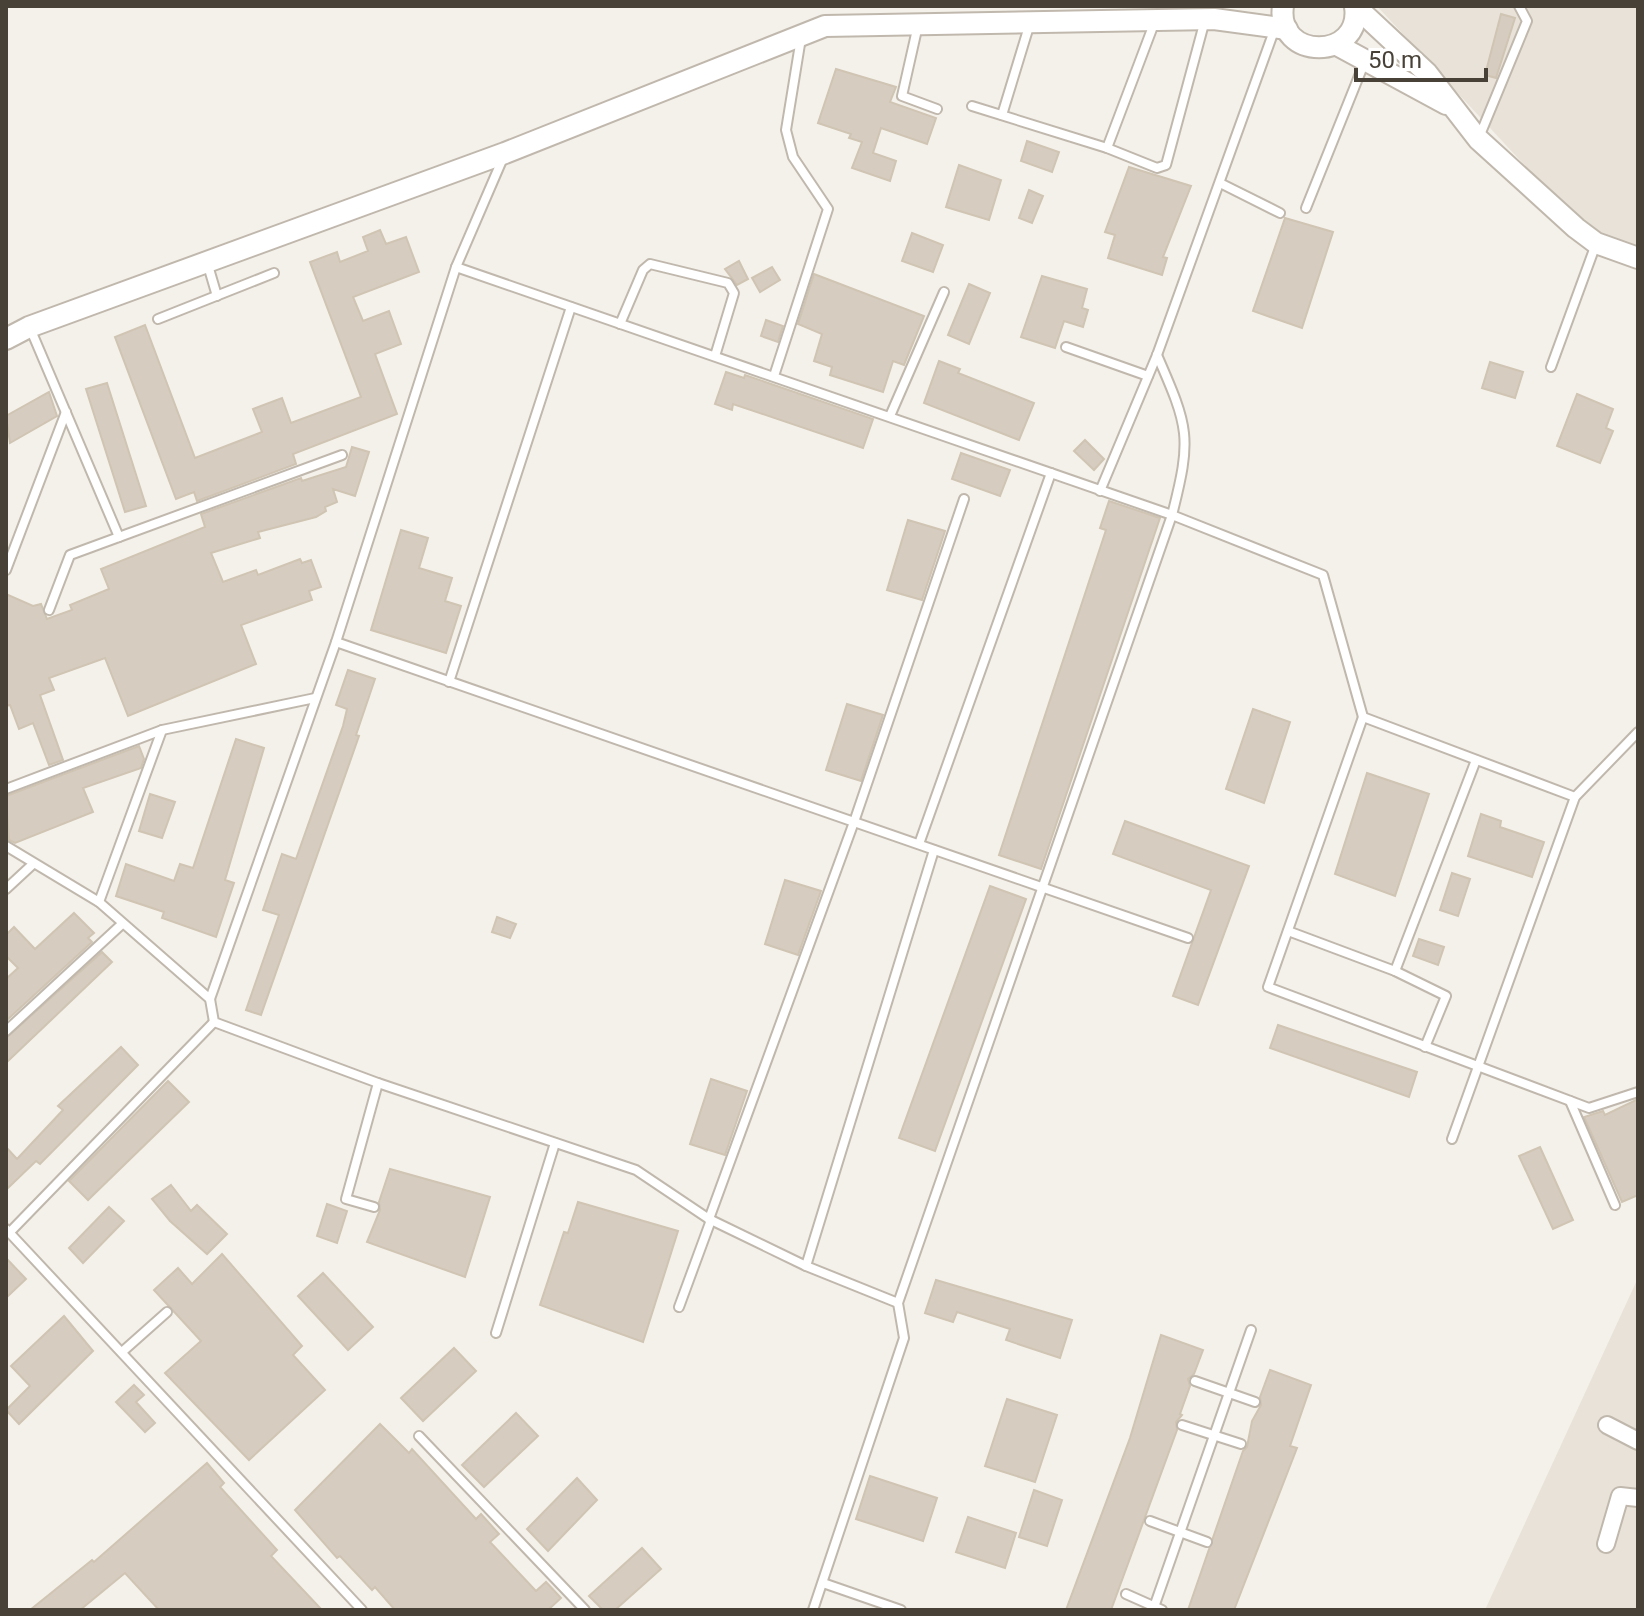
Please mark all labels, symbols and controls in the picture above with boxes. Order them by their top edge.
scale bar [1356,32,1486,82]
text: 50 m [1368,46,1422,74]

